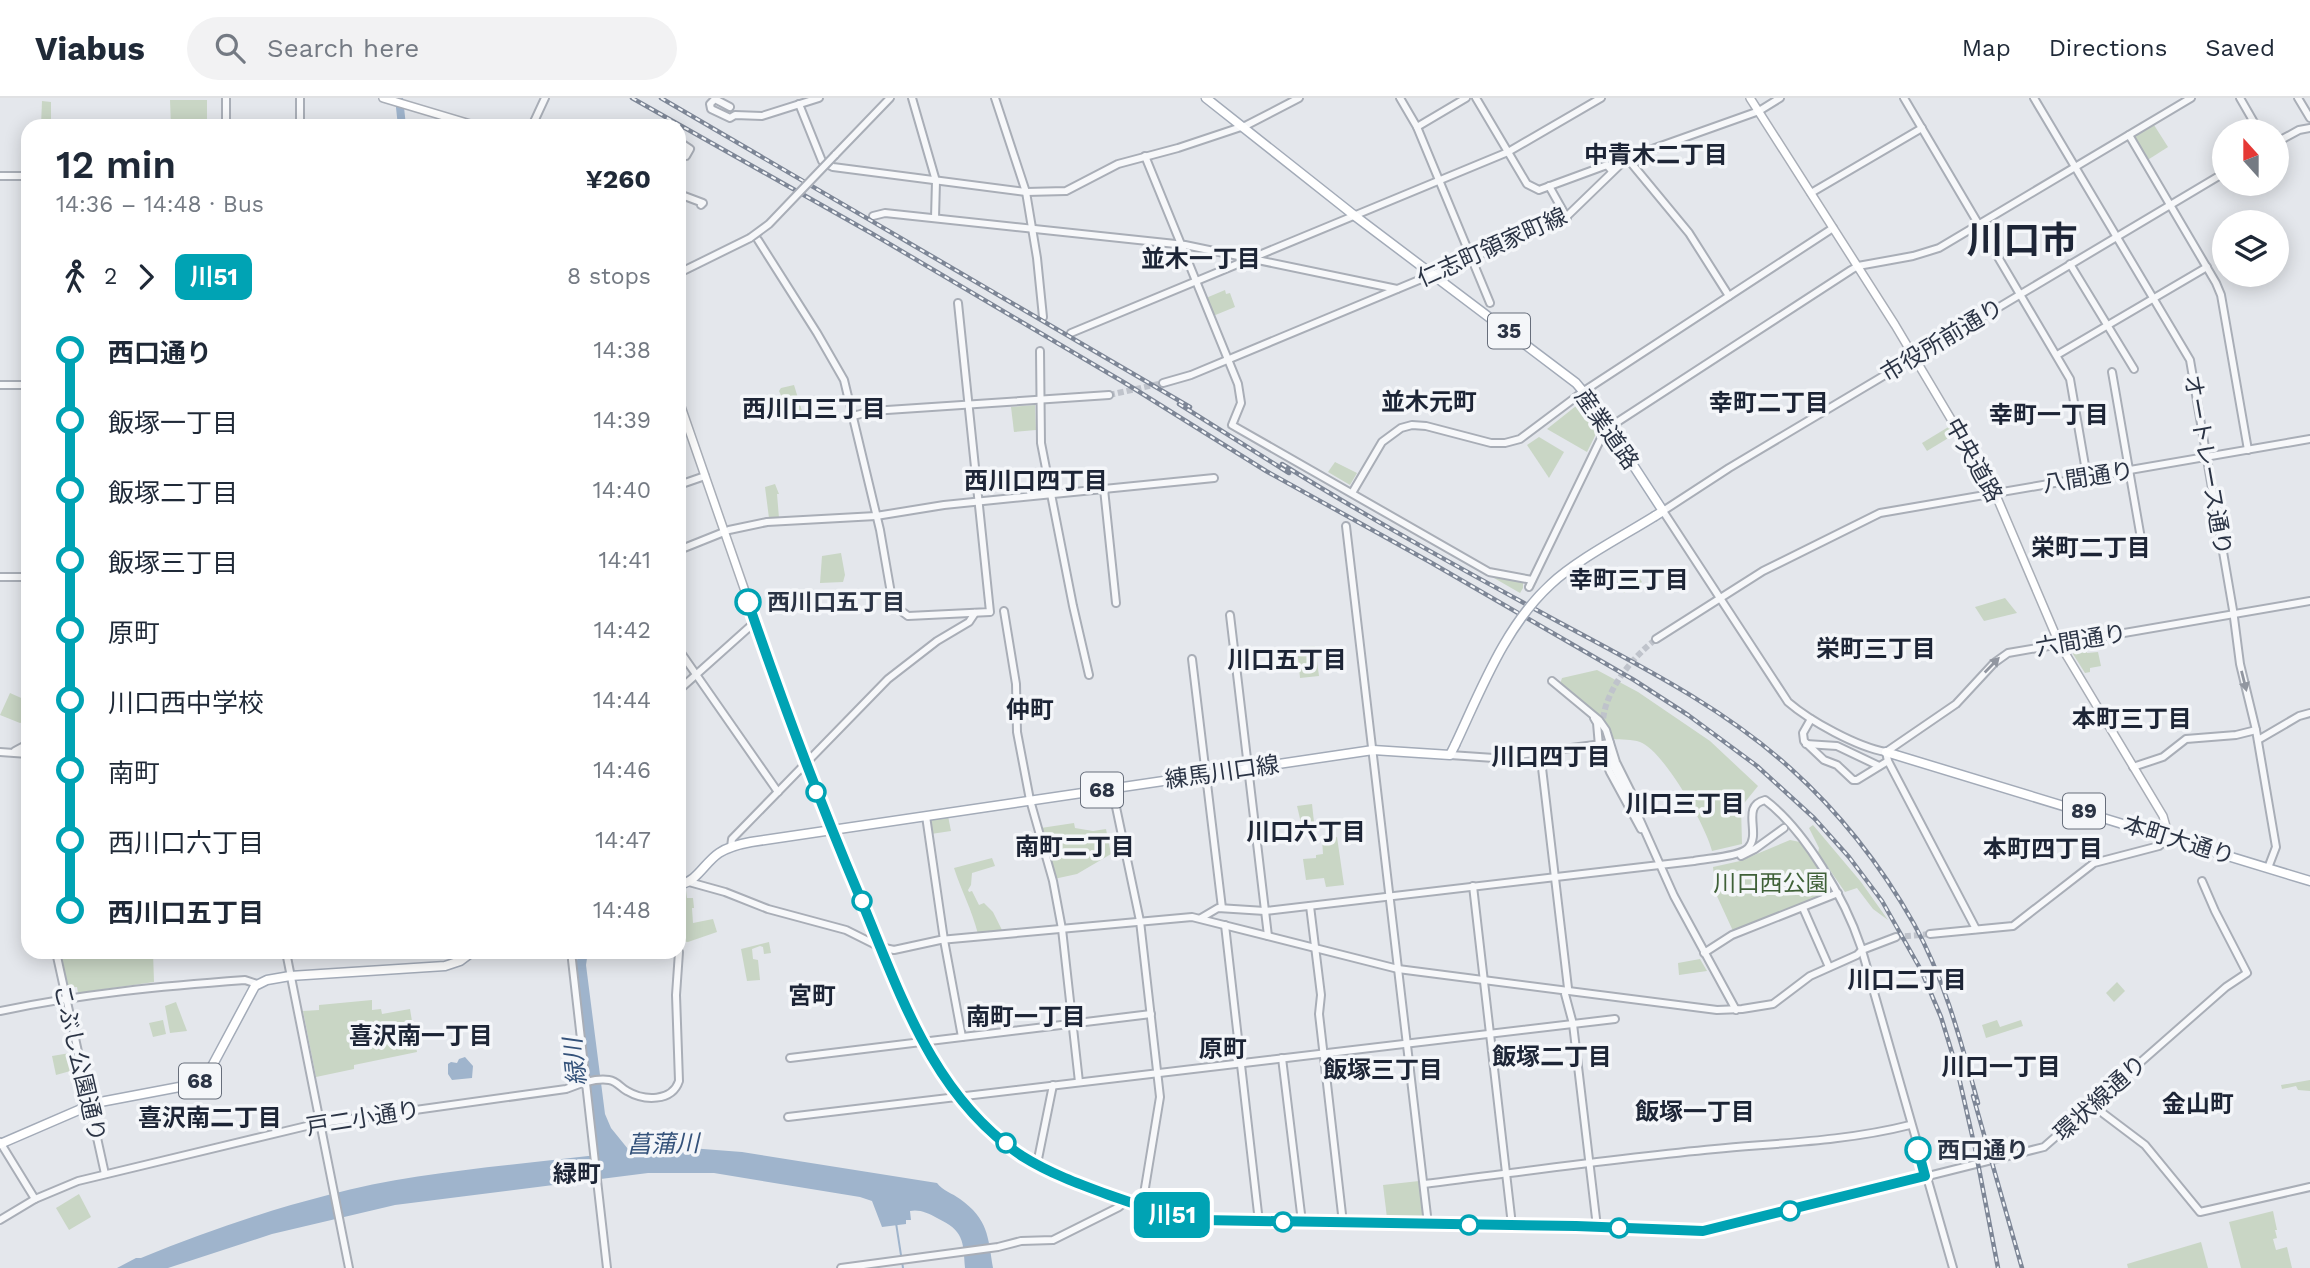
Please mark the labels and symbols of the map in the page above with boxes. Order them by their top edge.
north arrow [2212,119,2289,196]
district label: 中青木二丁目 [1584,141,1728,169]
street label: 仁志町領家町線 [1413,202,1571,293]
district label: 川口市 [1967,219,2078,262]
district label: 並木一丁目 [1141,245,1261,273]
street label: 市役所前通り [1876,293,2008,388]
road number: 35 [1488,314,1530,348]
street label: オートレース通り [2178,373,2237,557]
street label: 産業道路 [1569,384,1644,475]
district label: 並木元町 [1381,388,1477,416]
district label: 幸町二丁目 [1709,389,1829,417]
district label: 西川口三丁目 [742,395,886,423]
district label: 幸町一丁目 [1989,401,2109,429]
street label: 中央道路 [1939,413,2008,507]
street label: 八間通り [2041,457,2136,498]
district label: 西川口四丁目 [964,467,1108,495]
district label: 栄町二丁目 [2031,534,2151,562]
district label: 幸町三丁目 [1569,566,1689,594]
marker: 西川口五丁目 [735,589,761,615]
place label: 西川口五丁目 [767,589,905,616]
street label: 六間通り [2033,619,2129,662]
district label: 栄町三丁目 [1816,635,1936,663]
district label: 川口五丁目 [1227,646,1347,674]
one-way arrow [1984,657,2001,674]
one-way arrow [2239,670,2250,692]
district label: 仲町 [1006,696,1054,724]
district label: 本町三丁目 [2072,705,2192,733]
district label: 川口四丁目 [1491,743,1611,771]
street label: 練馬川口線 [1163,751,1281,794]
road number: 68 [1081,772,1123,808]
unlabelled marker [806,782,826,802]
district label: 川口三丁目 [1625,790,1745,818]
road number: 89 [2063,794,2105,828]
street label: 本町大通り [2120,811,2238,870]
district label: 川口六丁目 [1246,818,1366,846]
district label: 南町二丁目 [1015,833,1135,861]
district label: 本町四丁目 [1983,835,2103,863]
park label: 川口西公園 [1714,870,1829,897]
unlabelled marker [852,891,872,911]
district label: 川口二丁目 [1847,966,1967,994]
street label: こぶし公園通り [48,982,111,1145]
district label: 宮町 [788,982,836,1010]
district label: 南町一丁目 [966,1003,1086,1031]
district label: 喜沢南一丁目 [349,1022,493,1050]
water label: 緑川 [558,1034,591,1087]
district label: 原町 [1199,1035,1247,1063]
district label: 飯塚二丁目 [1492,1043,1612,1071]
street label: 環状線通り [2049,1050,2152,1147]
district label: 川口一丁目 [1941,1053,2061,1081]
district label: 飯塚三丁目 [1323,1056,1443,1084]
road number: 68 [179,1063,221,1098]
district label: 金山町 [2162,1090,2234,1118]
street label: 戸二小通り [304,1096,422,1141]
district label: 飯塚一丁目 [1635,1098,1755,1126]
district label: 喜沢南二丁目 [138,1104,282,1132]
water label: 菖蒲川 [627,1129,702,1159]
unlabelled marker [996,1133,1016,1153]
marker: 西口通り [1905,1137,1931,1163]
place label: 西口通り [1937,1137,2029,1164]
district label: 緑町 [553,1160,601,1188]
line badge: 川51 [1132,1192,1212,1238]
unlabelled marker [1780,1201,1800,1221]
unlabelled marker [1273,1212,1293,1232]
unlabelled marker [1459,1215,1479,1235]
unlabelled marker [1609,1218,1629,1238]

